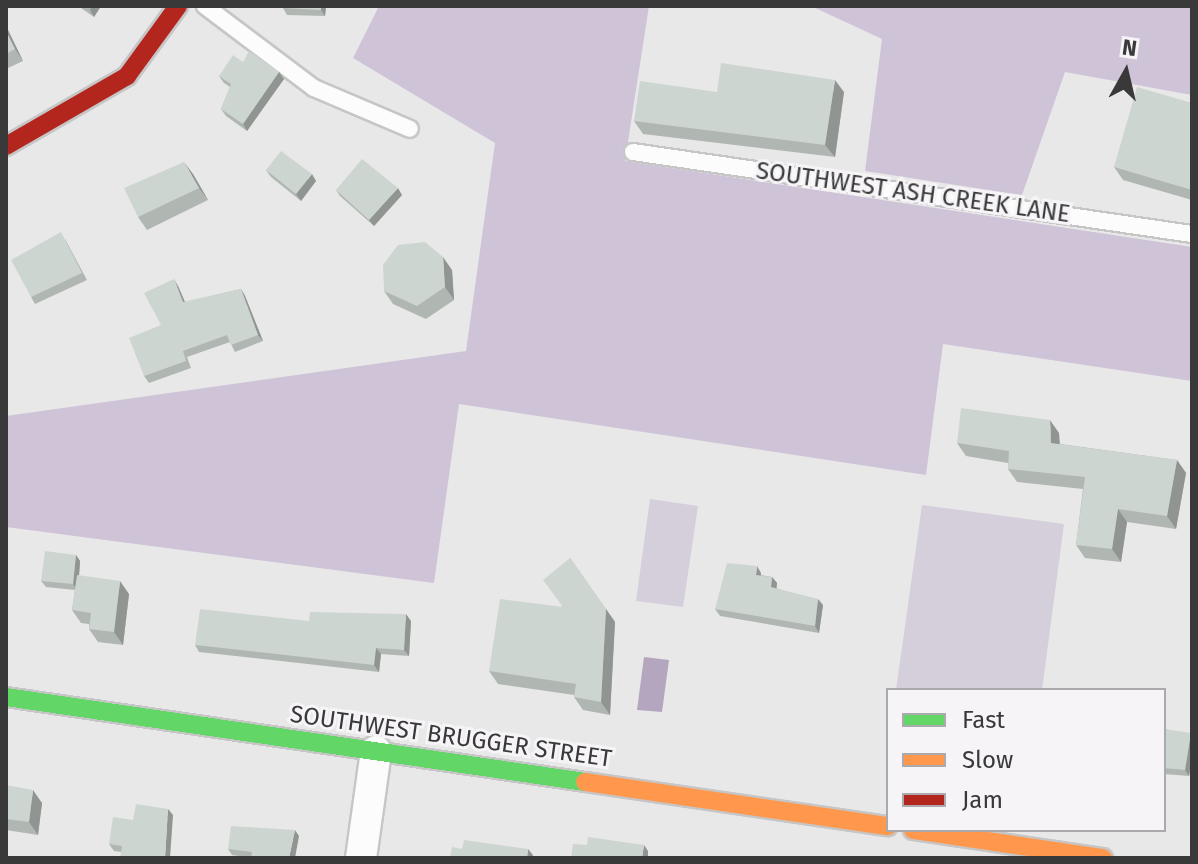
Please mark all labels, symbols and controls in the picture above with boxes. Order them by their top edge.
north arrow [1086,32,1166,112]
text: N [1120,33,1139,62]
street label: SOUTHWEST ASH CREEK LANE [754,157,1072,229]
legend [886,688,1166,832]
street label: SOUTHWEST BRUGGER STREET [288,700,614,774]
text: Fast [962,706,1005,734]
text: Slow [962,746,1013,774]
text: Jam [962,786,1003,814]

